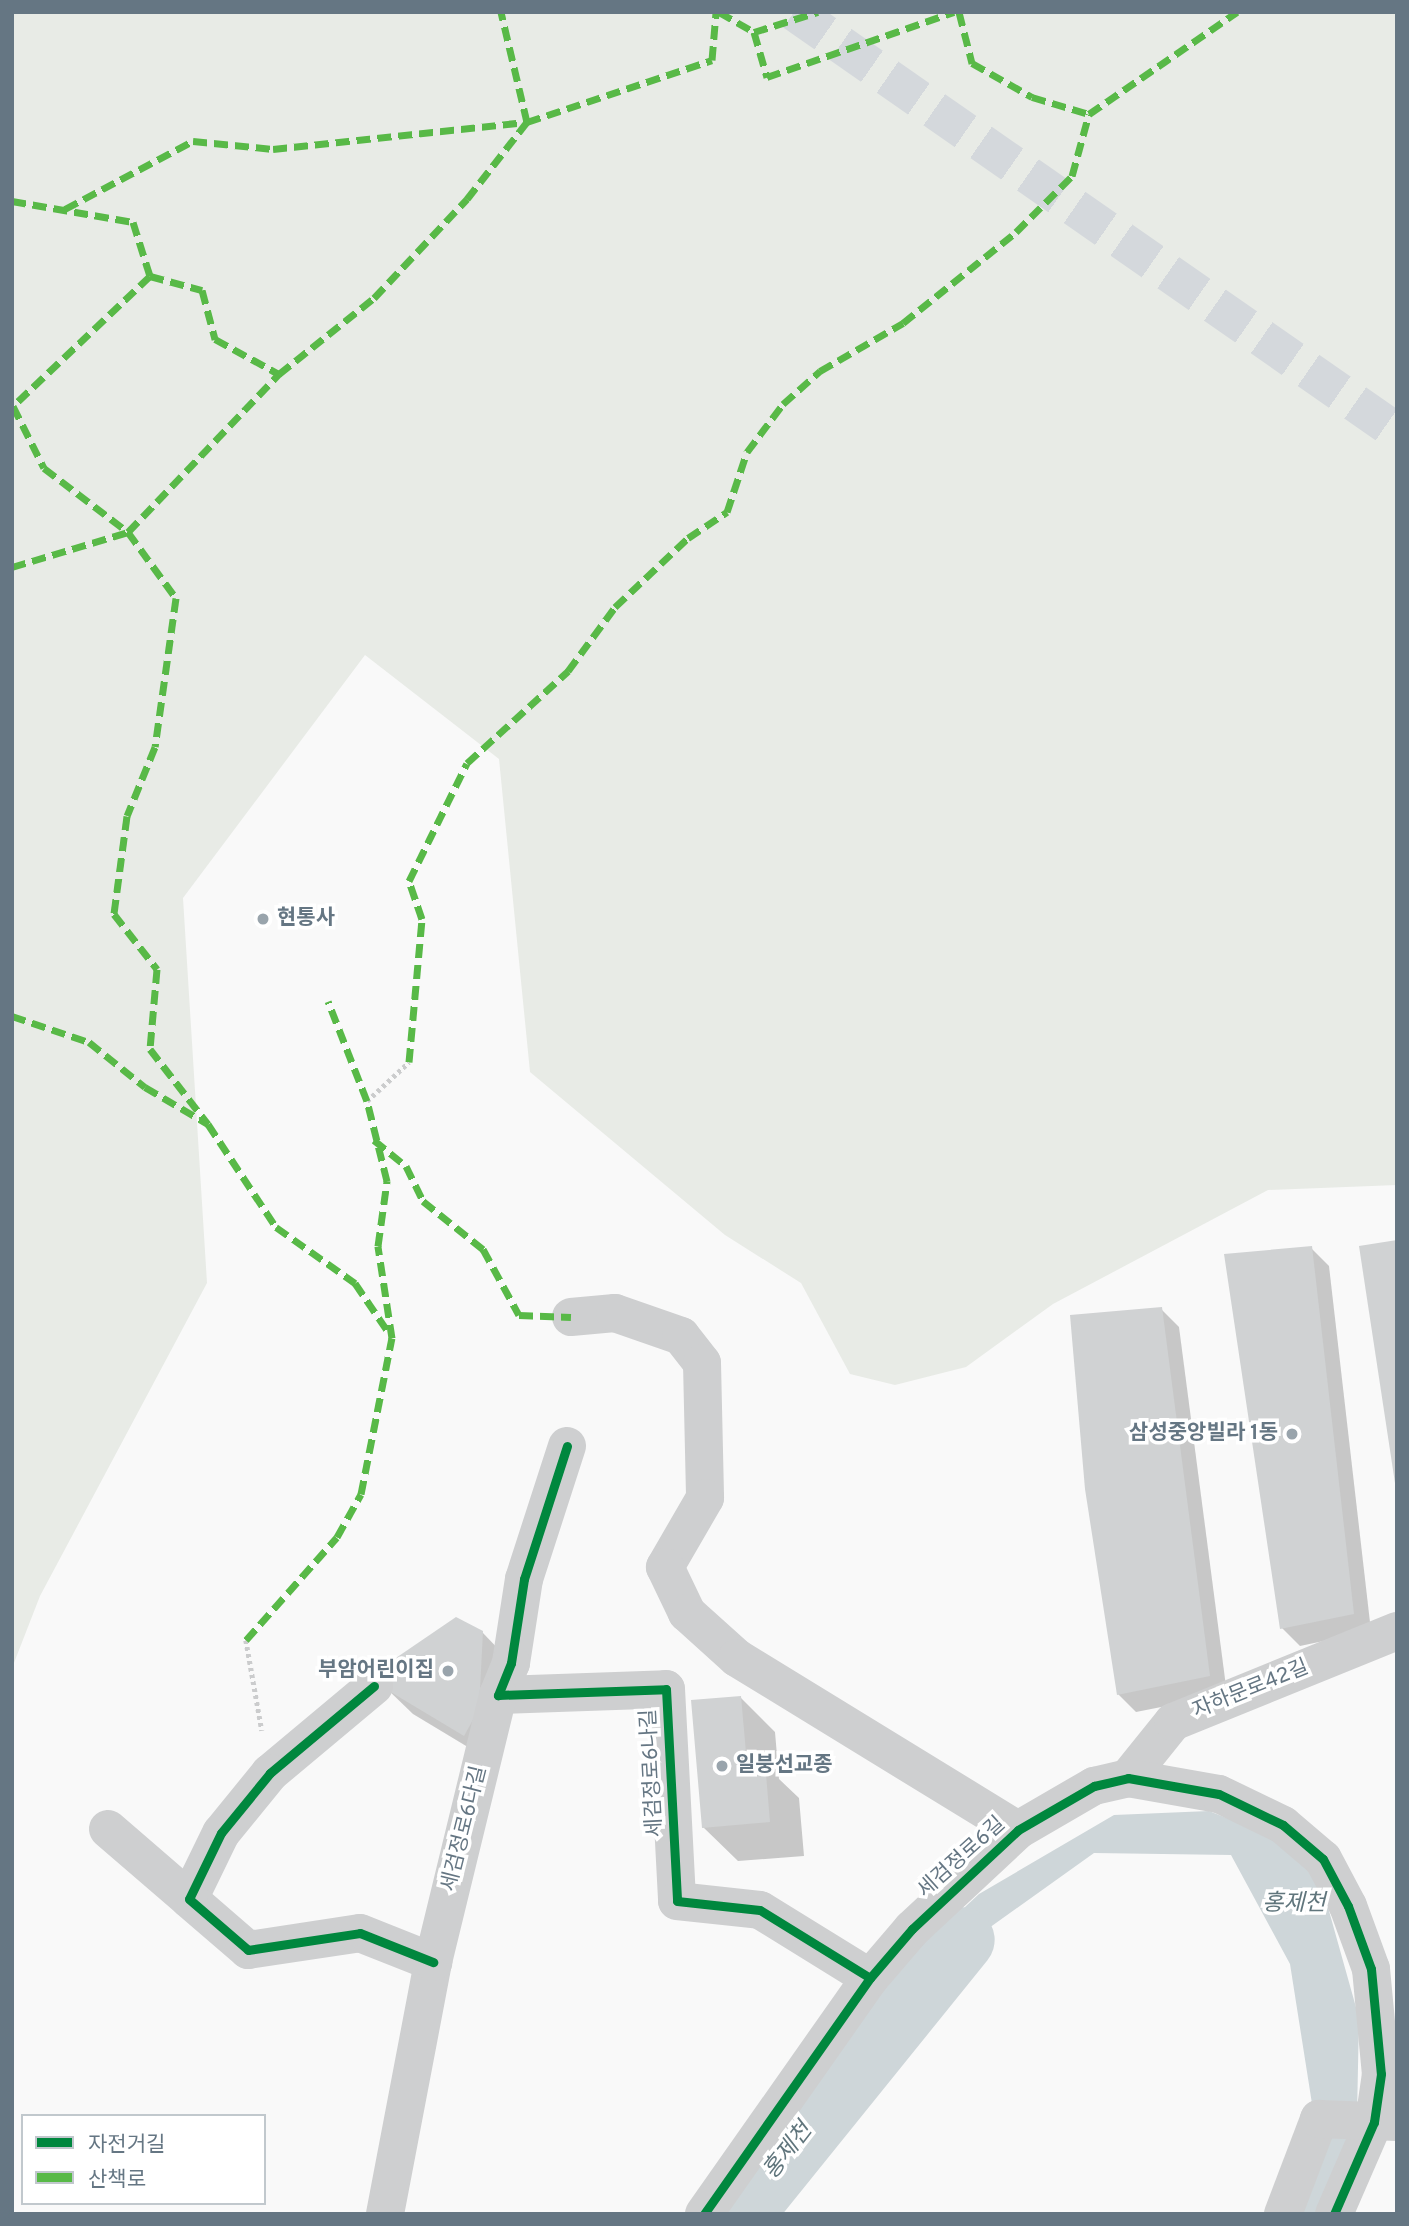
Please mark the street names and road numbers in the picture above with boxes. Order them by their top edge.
street label: 자하문로42길 [1189,1655,1313,1725]
street label: 세검정로6나길 [637,1708,669,1838]
street label: 세검정로6다길 [437,1764,493,1894]
street label: 세검정로6길 [913,1812,1011,1904]

